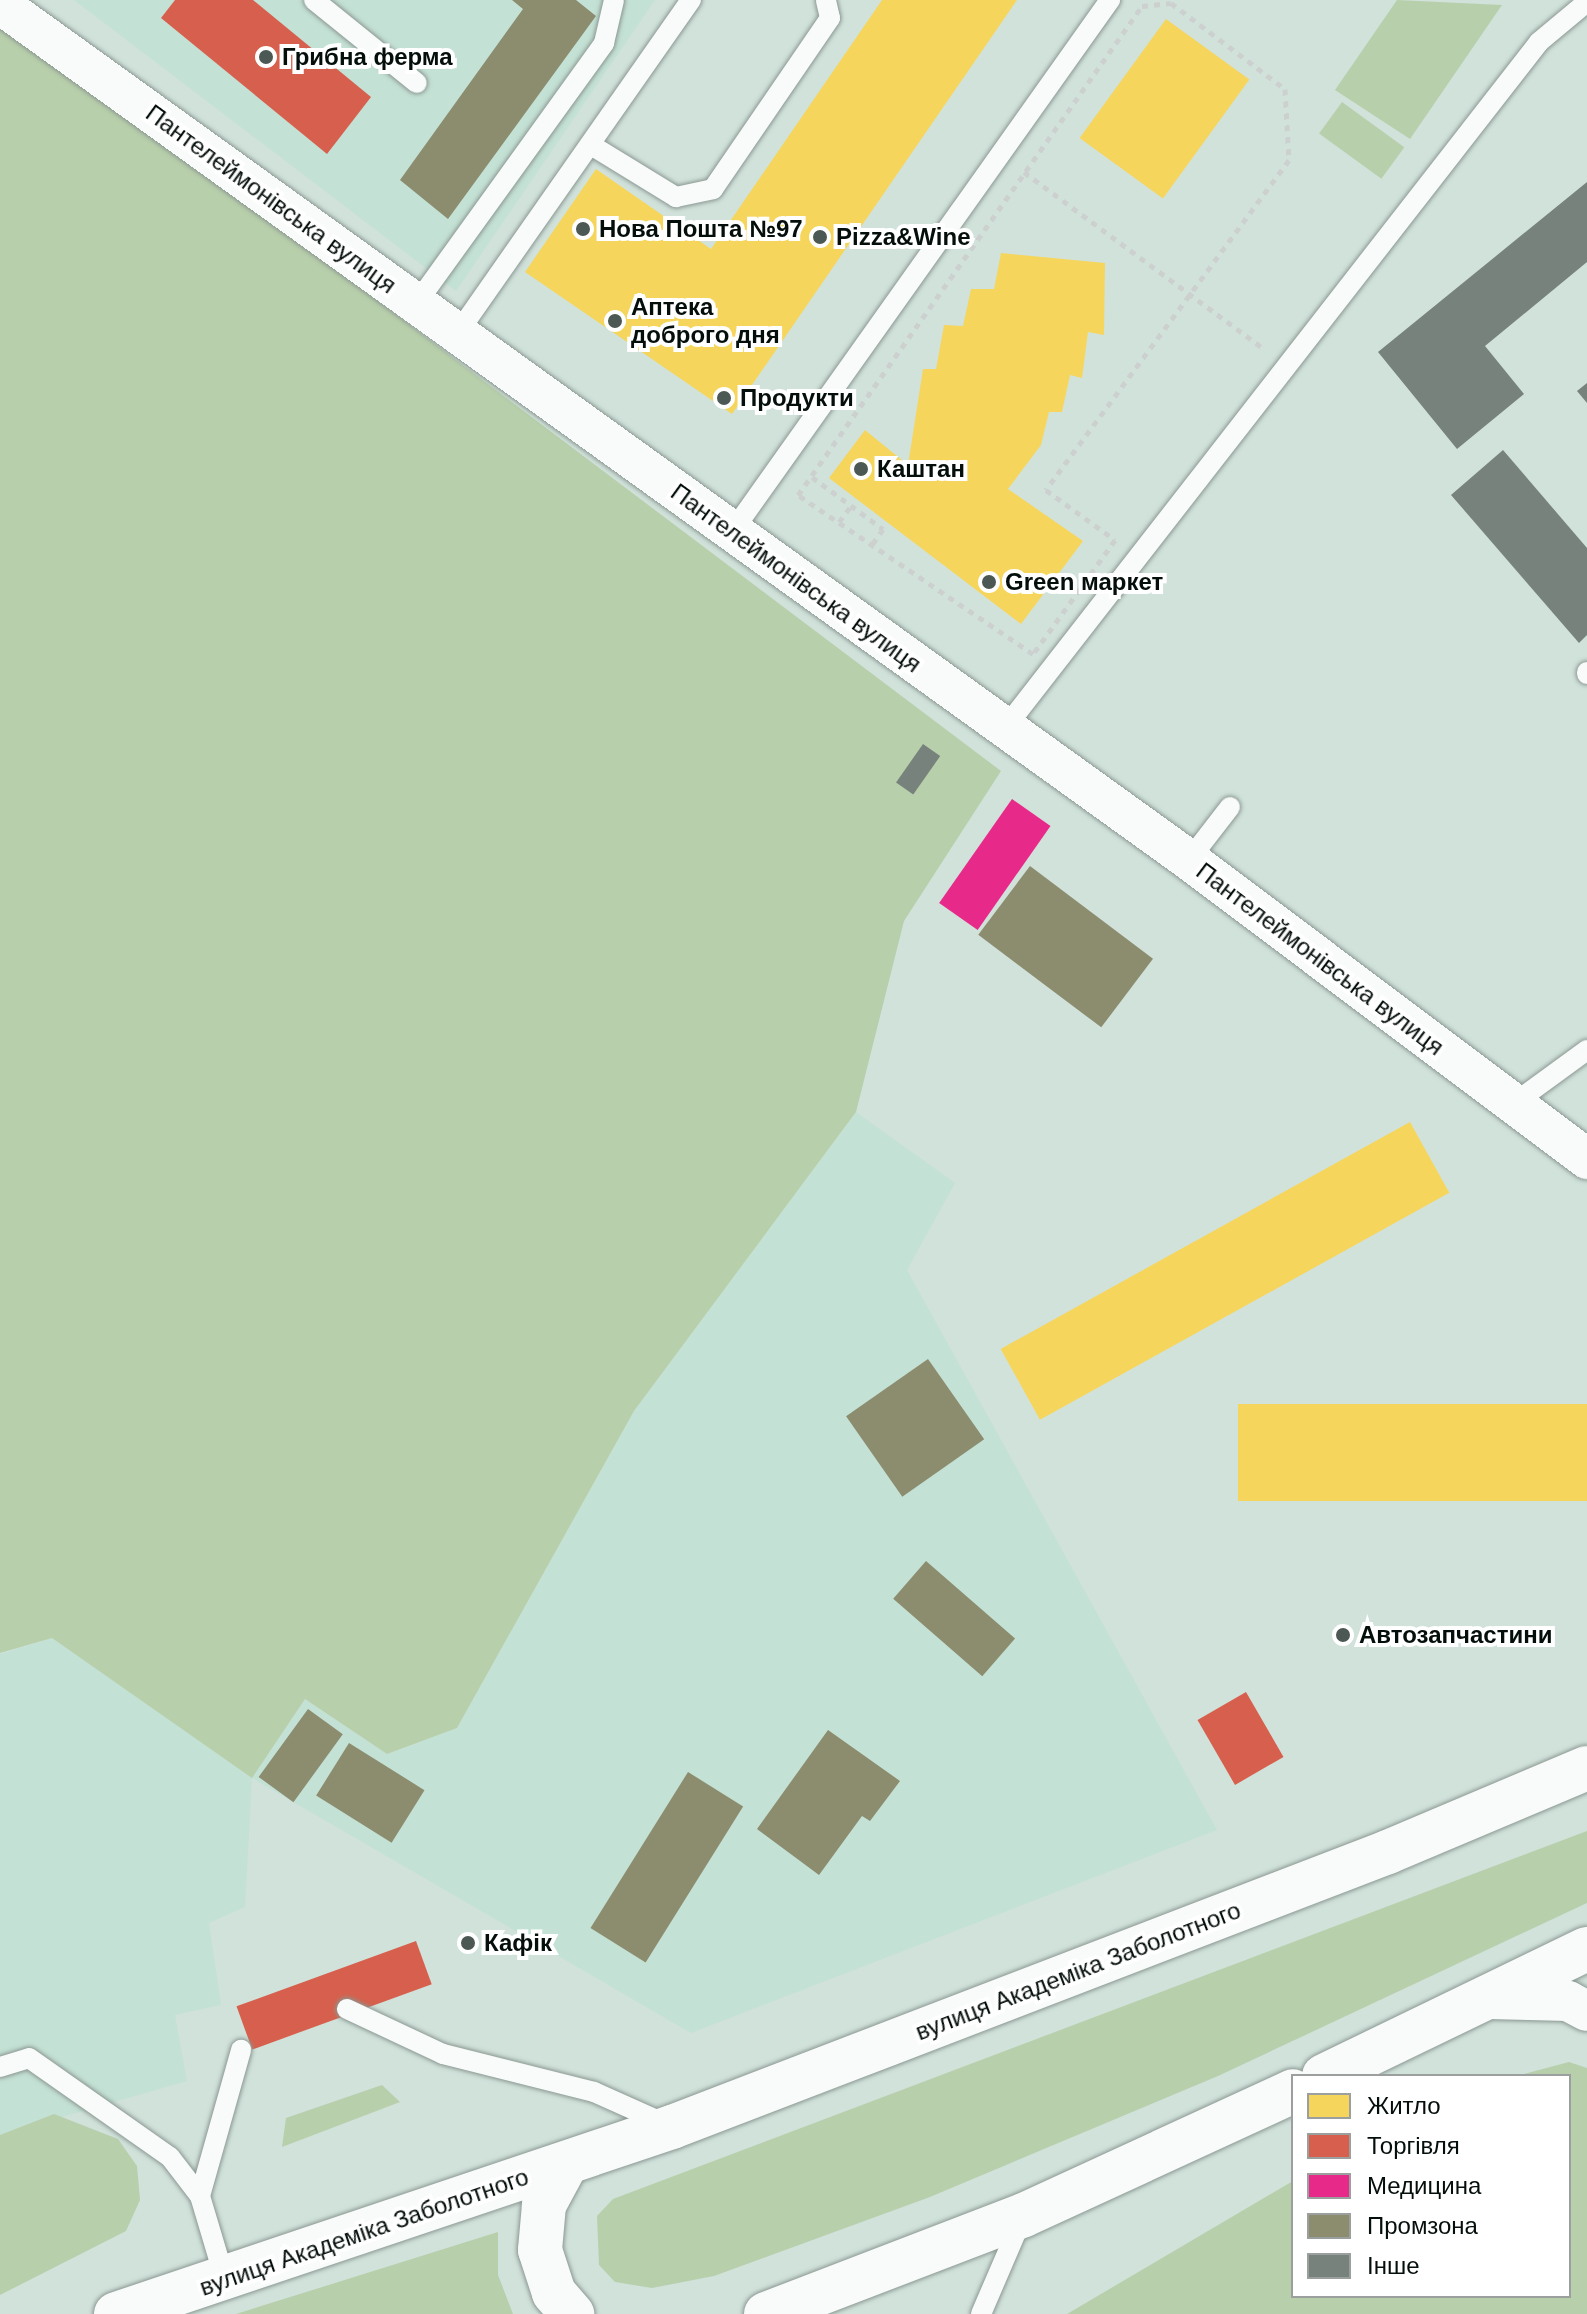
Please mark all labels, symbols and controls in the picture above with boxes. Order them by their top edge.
place label: Грибна ферма [282,43,453,71]
marker: Грибна ферма [257,48,275,66]
street label: Пантелеймонівська вулиця [140,99,402,299]
place label: Нова Пошта №97 [599,215,803,243]
marker: Нова Пошта №97 [574,220,592,238]
place label: Pizza&Wine [836,223,970,251]
marker: Pizza&Wine [811,228,829,246]
place label: Аптека доброго дня [631,293,780,349]
marker: Аптека доброго дня [606,312,624,330]
place label: Продукти [740,384,854,412]
marker: Продукти [715,389,733,407]
place label: Каштан [877,455,965,483]
marker: Каштан [852,460,870,478]
street label: Пантелеймонівська вулиця [665,478,927,678]
place label: Green маркет [1005,568,1163,596]
marker: Green маркет [980,573,998,591]
street label: Пантелеймонівська вулиця [1191,857,1449,1061]
place label: Автозапчастини [1359,1621,1552,1649]
marker: Автозапчастини [1334,1626,1352,1644]
street label: вулиця Академіка Заболотного [911,1896,1245,2046]
place label: Кафік [484,1929,552,1957]
marker: Кафік [459,1934,477,1952]
legend [1291,2074,1571,2298]
text: Житло [1367,2092,1441,2119]
text: Торгівля [1367,2132,1460,2159]
street label: вулиця Академіка Заболотного [196,2162,532,2302]
text: Медицина [1367,2172,1481,2199]
text: Промзона [1367,2212,1478,2239]
text: Інше [1367,2252,1420,2279]

